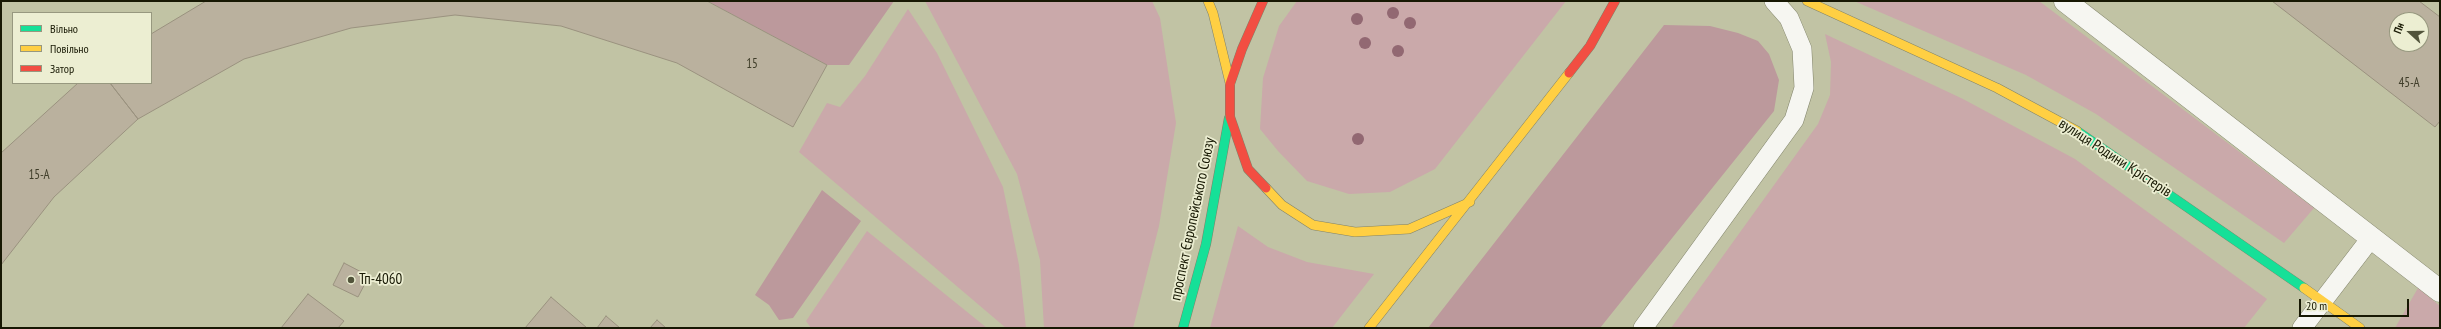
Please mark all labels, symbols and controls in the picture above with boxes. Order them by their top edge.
legend [12,12,152,84]
north arrow [2389,12,2429,52]
text: Вільно [50,21,78,36]
text: Пн [2390,21,2407,36]
text: Повільно [50,41,89,56]
house number: 15 [746,56,758,72]
text: Затор [50,61,74,76]
house number: 45-А [2398,75,2420,91]
street label: вулиця Родини Крістерів [2055,115,2175,201]
street label: проспект Європейського Союзу [1167,136,1219,302]
house number: 15-А [28,167,50,183]
place label: Тп-4060 [359,271,402,289]
marker: Тп-4060 [346,275,356,285]
scale bar [2301,291,2411,317]
text: 20 m [2306,298,2327,313]

